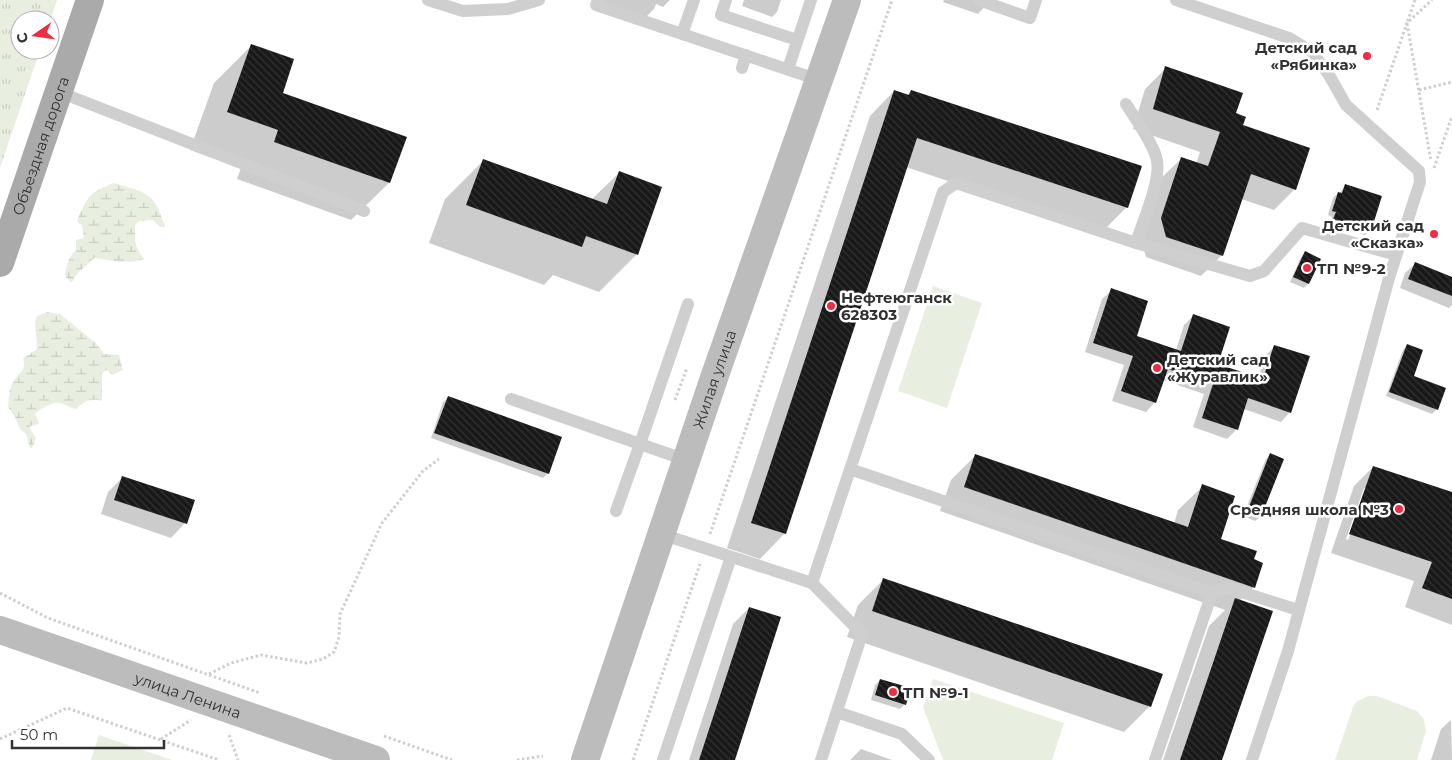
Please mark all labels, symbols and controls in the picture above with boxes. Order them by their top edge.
north arrow [10,10,60,60]
text: С [12,31,32,45]
place label: Детский сад «Рябинка» [1255,38,1357,74]
marker: Детский сад «Рябинка» [1361,50,1373,62]
street label: Объездная дорога [8,74,73,218]
place label: Детский сад «Сказка» [1322,216,1424,252]
marker: Детский сад «Сказка» [1428,228,1440,240]
place label: ТП №9-2 [1317,259,1386,278]
marker: ТП №9-2 [1301,262,1313,274]
place label: Нефтеюганск 628303 [841,288,952,324]
marker: Нефтеюганск 628303 [825,300,837,312]
street label: Жилая улица [688,327,740,431]
place label: Детский сад «Журавлик» [1167,350,1269,386]
marker: Детский сад «Журавлик» [1151,362,1163,374]
place label: Средняя школа №3 [1230,500,1389,519]
marker: Средняя школа №3 [1393,503,1405,515]
street label: улица Ленина [131,668,244,722]
place label: ТП №9-1 [903,683,969,702]
marker: ТП №9-1 [887,686,899,698]
scale bar [12,718,165,750]
text: 50 m [20,725,58,744]

